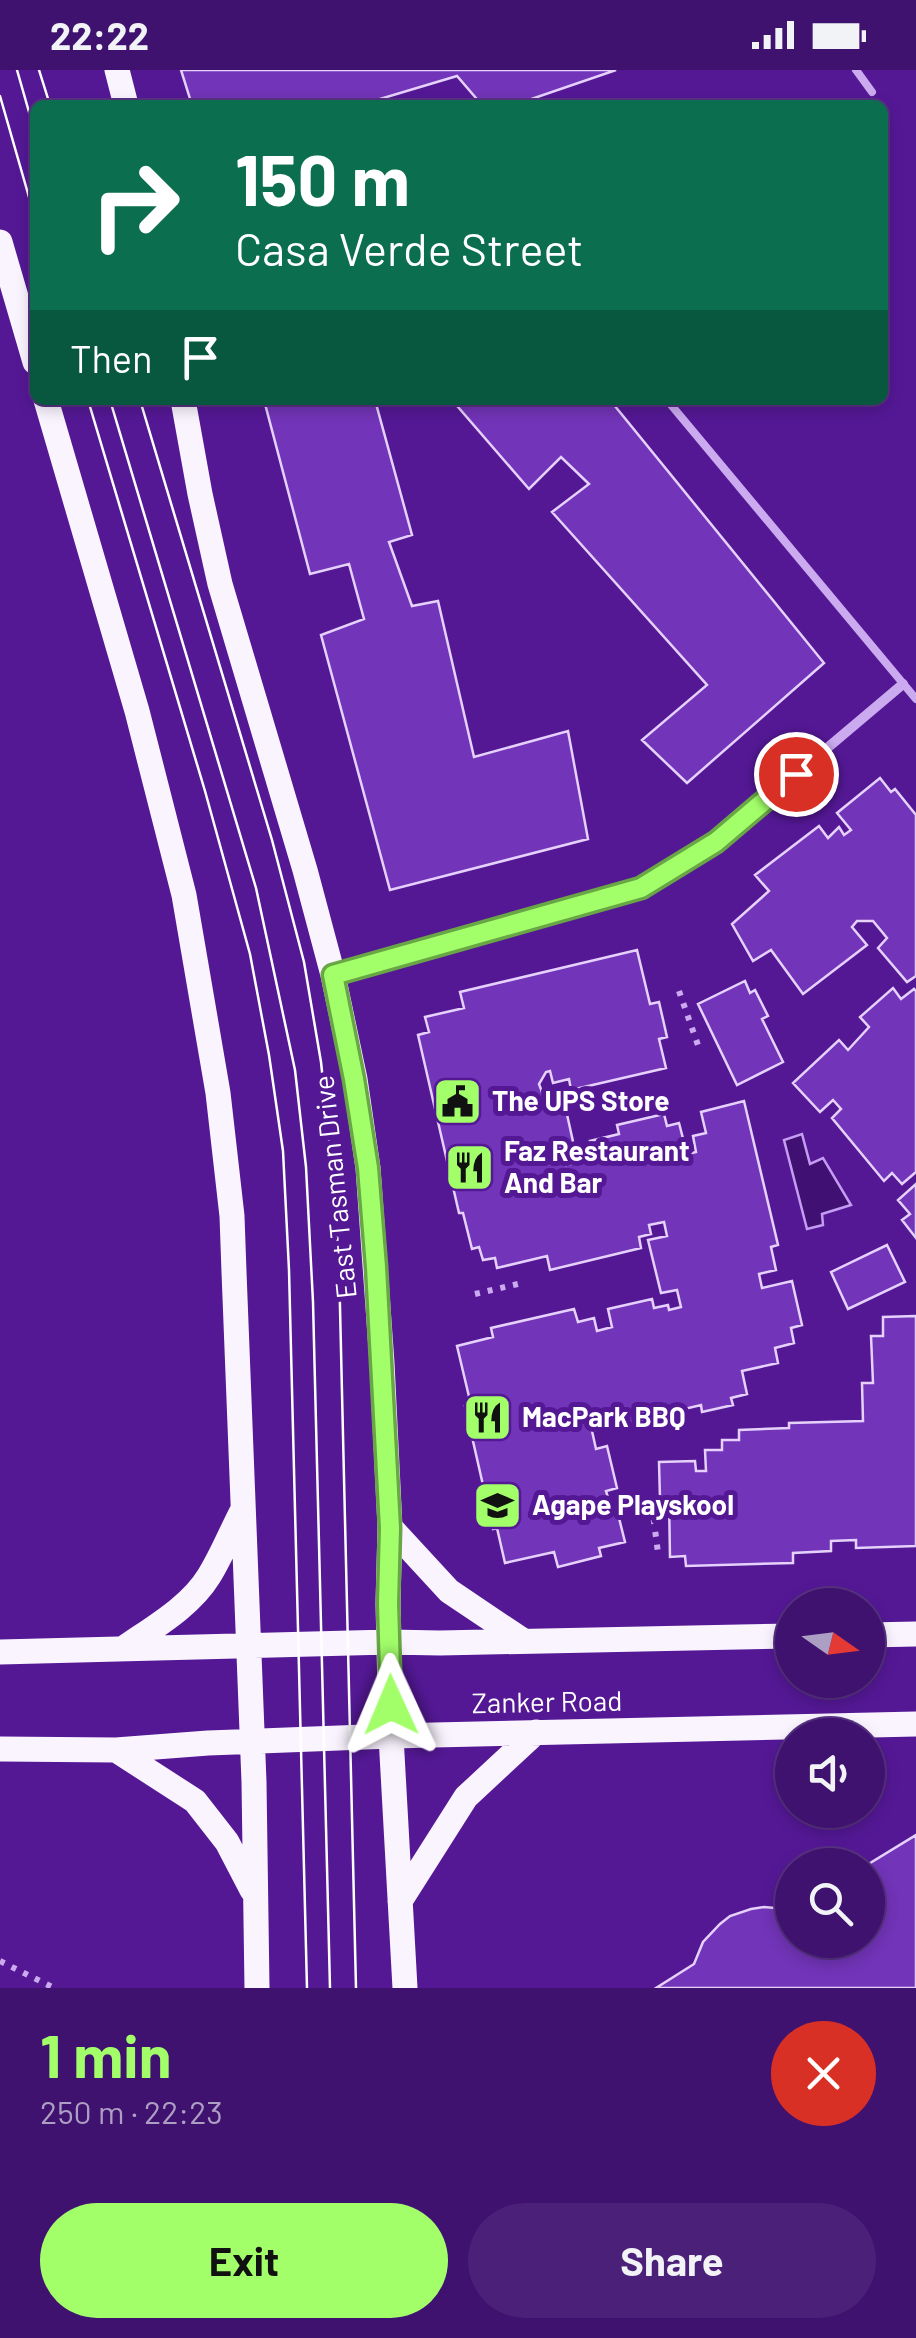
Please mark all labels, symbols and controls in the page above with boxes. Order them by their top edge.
text: 22:22 [50,12,149,58]
text: 150 m [235,136,410,220]
icon: right [70,140,200,270]
text: Casa Verde Street [235,221,583,275]
icon: arrive [173,330,228,385]
text: Then [70,335,153,381]
pin [754,732,839,817]
icon: arrive [769,747,824,802]
street label: East Tasman Drive [305,1074,363,1300]
public building icon: The UPS Store [431,1075,483,1127]
place label: The UPS Store [492,1083,669,1117]
place label: Faz Restaurant And Bar [504,1133,690,1199]
restaurant icon: Faz Restaurant And Bar [443,1141,495,1193]
restaurant icon: MacPark BBQ [461,1391,513,1443]
place label: MacPark BBQ [522,1399,686,1433]
school or university icon: Agape Playskool [471,1479,523,1531]
place label: Agape Playskool [532,1487,734,1521]
north arrow [775,1588,885,1698]
map controls [775,1588,885,1958]
position arrow [339,1653,443,1757]
street label: Zanker Road [471,1683,623,1719]
button: sound [775,1718,885,1828]
button: search [775,1848,885,1958]
text: 1 min [40,2018,171,2090]
button: close [771,2021,876,2126]
text: 250 m · 22:23 [40,2092,223,2130]
button: Exit [40,2203,448,2318]
button: Share [468,2203,876,2318]

